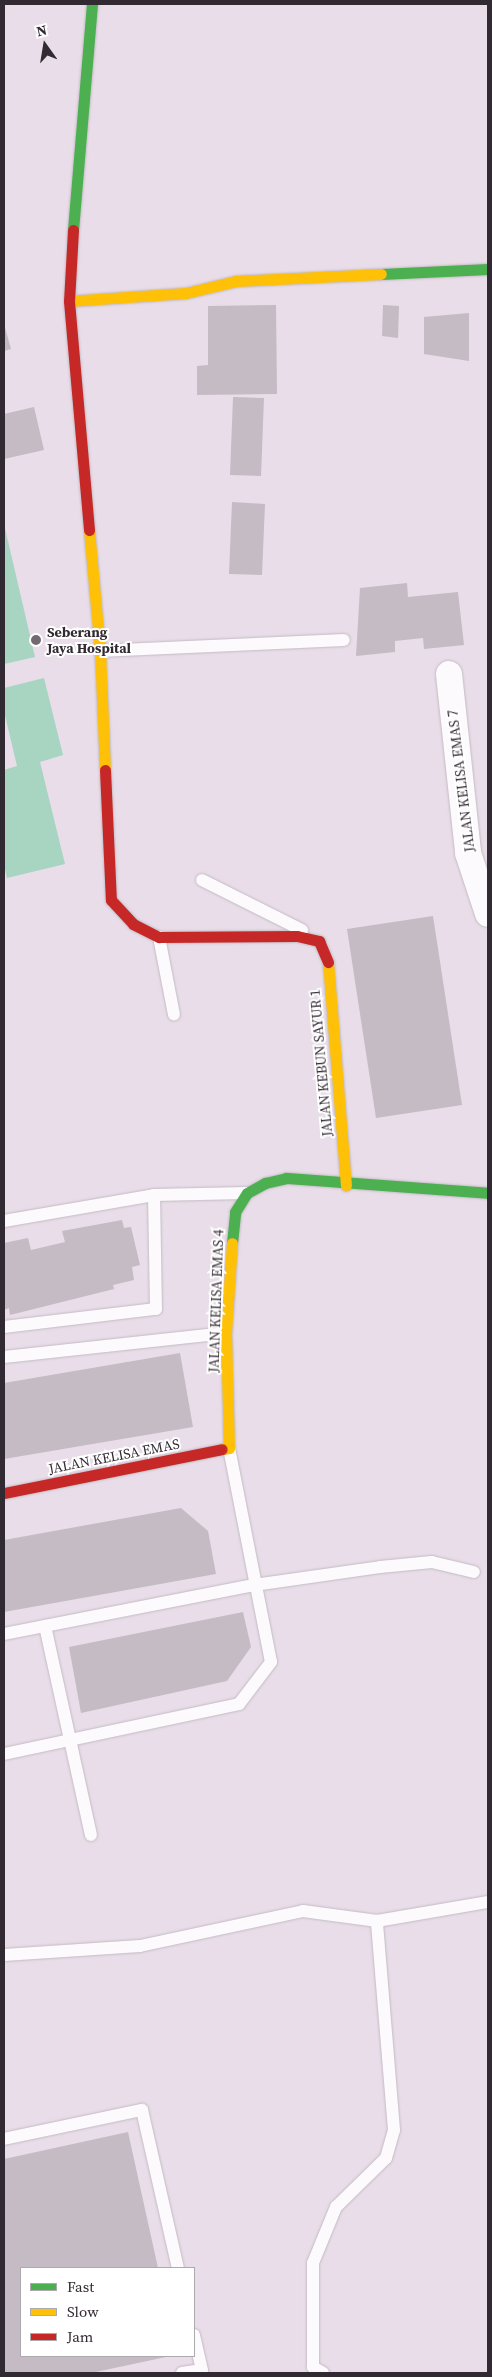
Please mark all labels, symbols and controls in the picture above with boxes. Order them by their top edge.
text: N [34,19,49,41]
north arrow [20,20,70,70]
place label: Seberang Jaya Hospital [47,624,131,656]
marker: Seberang Jaya Hospital [29,633,43,647]
street label: JALAN KELISA EMAS 7 [444,709,478,853]
street label: JALAN KEBUN SAYUR 1 [306,989,336,1137]
street label: JALAN KELISA EMAS 4 [205,1229,227,1373]
street label: JALAN KELISA EMAS [47,1435,181,1477]
legend [20,2267,195,2357]
text: Fast [67,2276,94,2297]
text: Slow [67,2301,99,2322]
text: Jam [67,2326,93,2347]

